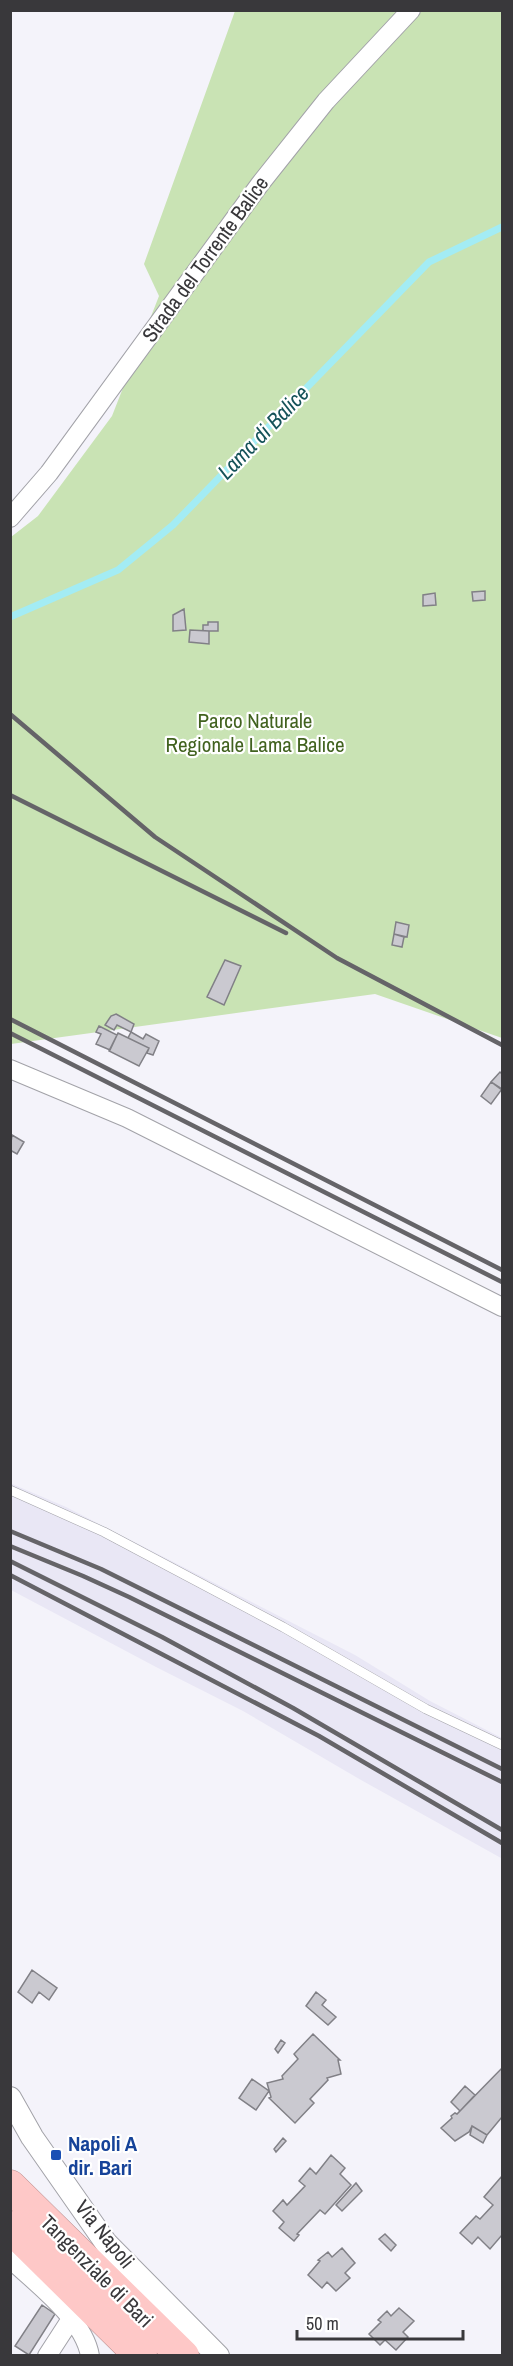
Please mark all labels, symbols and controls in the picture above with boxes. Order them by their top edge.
street label: Strada del Torrente Balice [135,170,275,348]
water label: Lama di Balice [210,378,316,486]
park label: Parco Naturale Regionale Lama Balice [165,706,345,759]
place label: Napoli A dir. Bari [68,2129,138,2182]
marker: Napoli A dir. Bari [49,2148,63,2162]
street label: Via Napoli [69,2194,141,2274]
street label: Tangenziale di Bari [34,2208,160,2334]
scale bar [297,2303,464,2341]
text: 50 m [306,2311,339,2336]

